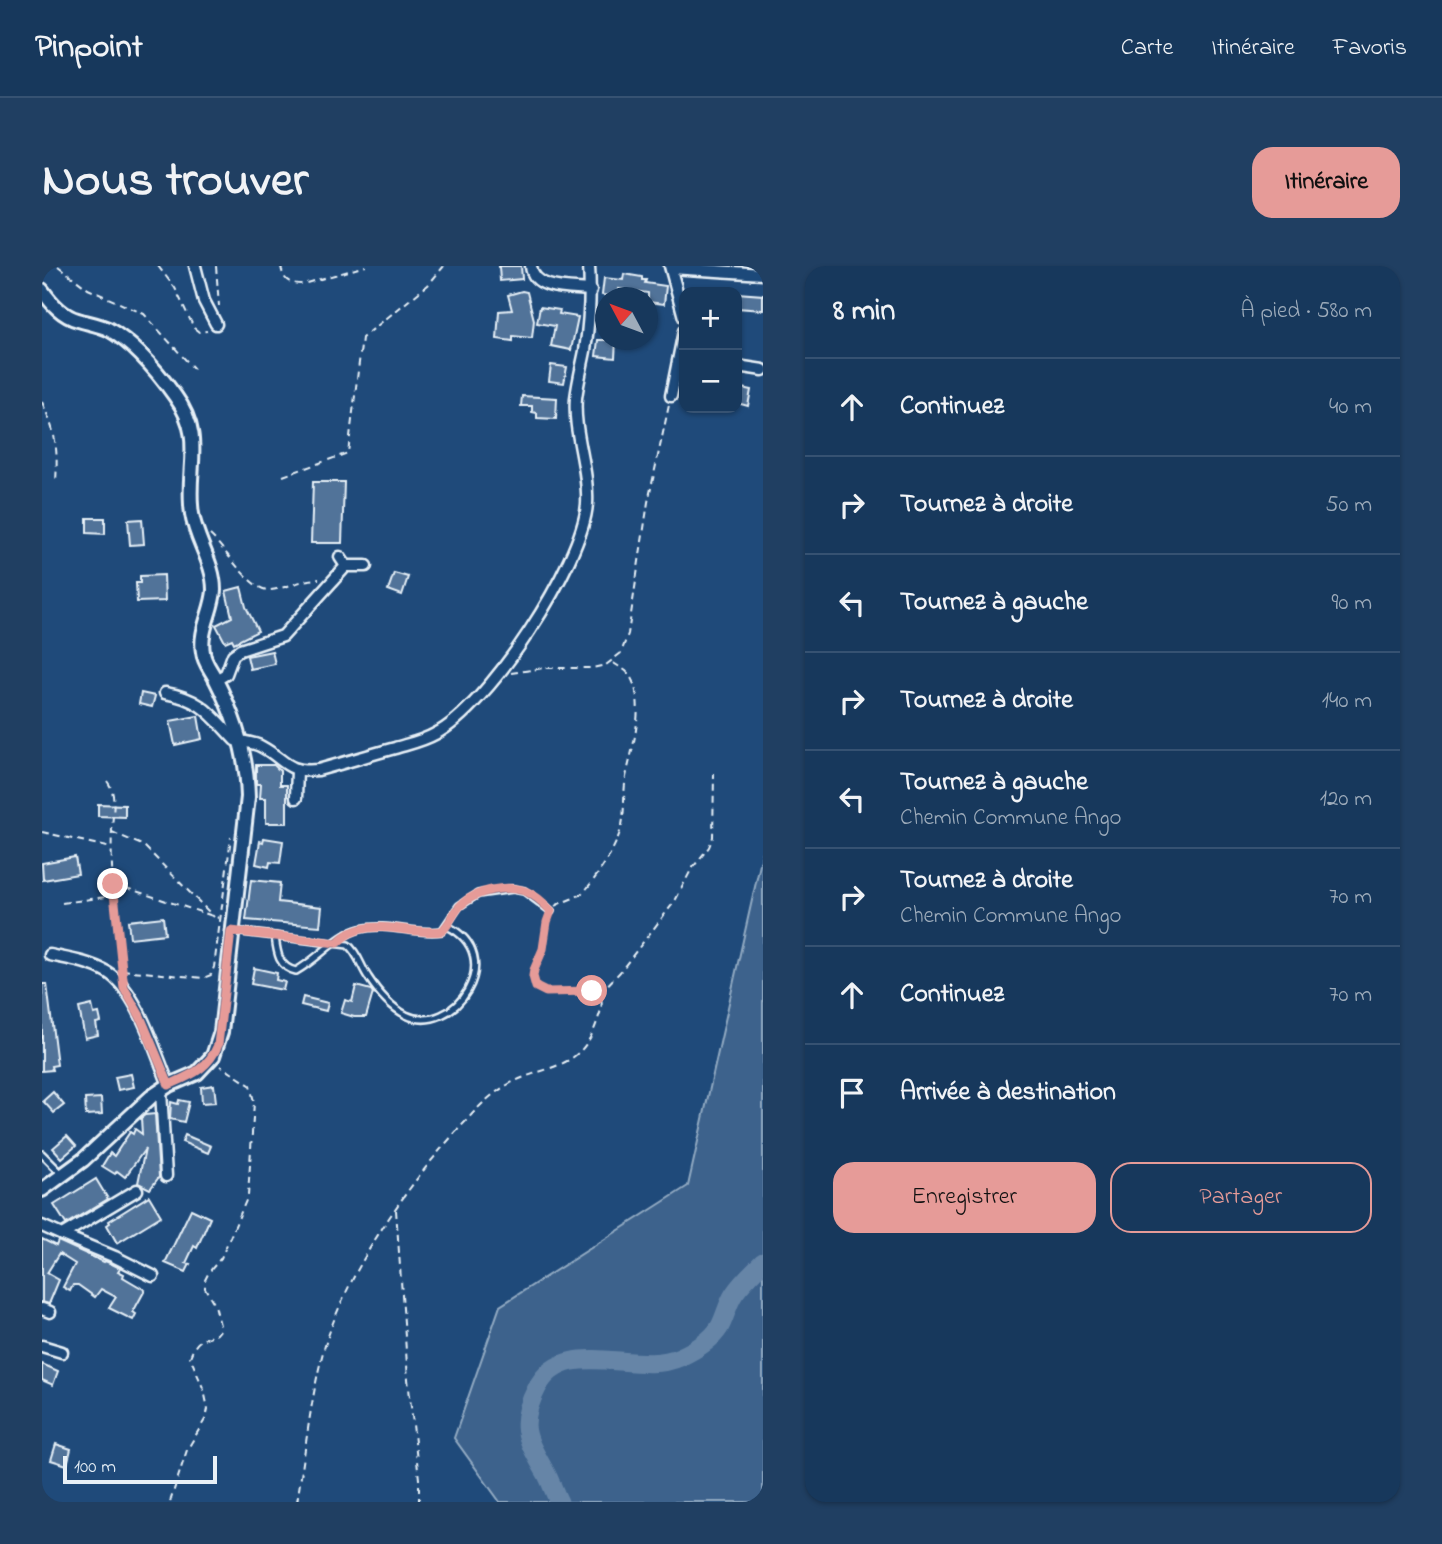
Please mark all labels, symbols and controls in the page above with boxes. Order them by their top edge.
text: Pinpoint [35,24,143,72]
text: Carte [1121,31,1173,66]
text: Itinéraire [1211,31,1295,66]
text: Favoris [1333,31,1407,66]
text: Nous trouver [42,146,308,218]
button: Itinéraire [1252,147,1400,218]
north arrow [595,287,658,350]
map controls [679,287,742,413]
button: + [679,287,742,350]
text: 8 min [833,290,895,334]
text: À pied · 580 m [1240,295,1372,328]
button: − [679,350,742,413]
icon: ahead [833,388,871,426]
text: Continuez [900,388,1004,426]
text: 40 m [1329,391,1372,424]
icon: right [833,486,871,524]
text: Tournez à droite [900,486,1073,524]
text: 50 m [1325,489,1372,522]
icon: left [833,584,871,622]
text: Tournez à gauche [900,584,1088,622]
text: 90 m [1332,587,1372,620]
icon: right [833,682,871,720]
text: Tournez à droite [900,682,1073,720]
text: 140 m [1322,685,1372,718]
text: Tournez à gauche [900,764,1088,802]
icon: left [833,780,871,818]
text: 120 m [1320,783,1372,816]
text: Chemin Commune Ango [900,802,1122,835]
text: Tournez à droite [900,862,1073,900]
route end [97,868,128,899]
icon: right [833,878,871,916]
text: 70 m [1329,881,1372,914]
text: Chemin Commune Ango [900,900,1122,933]
route start [576,975,607,1006]
icon: ahead [833,976,871,1014]
text: Continuez [900,976,1004,1014]
text: 70 m [1329,979,1372,1012]
icon: arrive [833,1074,871,1112]
text: Arrivée à destination [900,1074,1116,1112]
button: Enregistrer [833,1162,1096,1233]
button: Partager [1110,1162,1372,1233]
scale bar [63,1453,217,1485]
text: 100 m [74,1454,116,1481]

